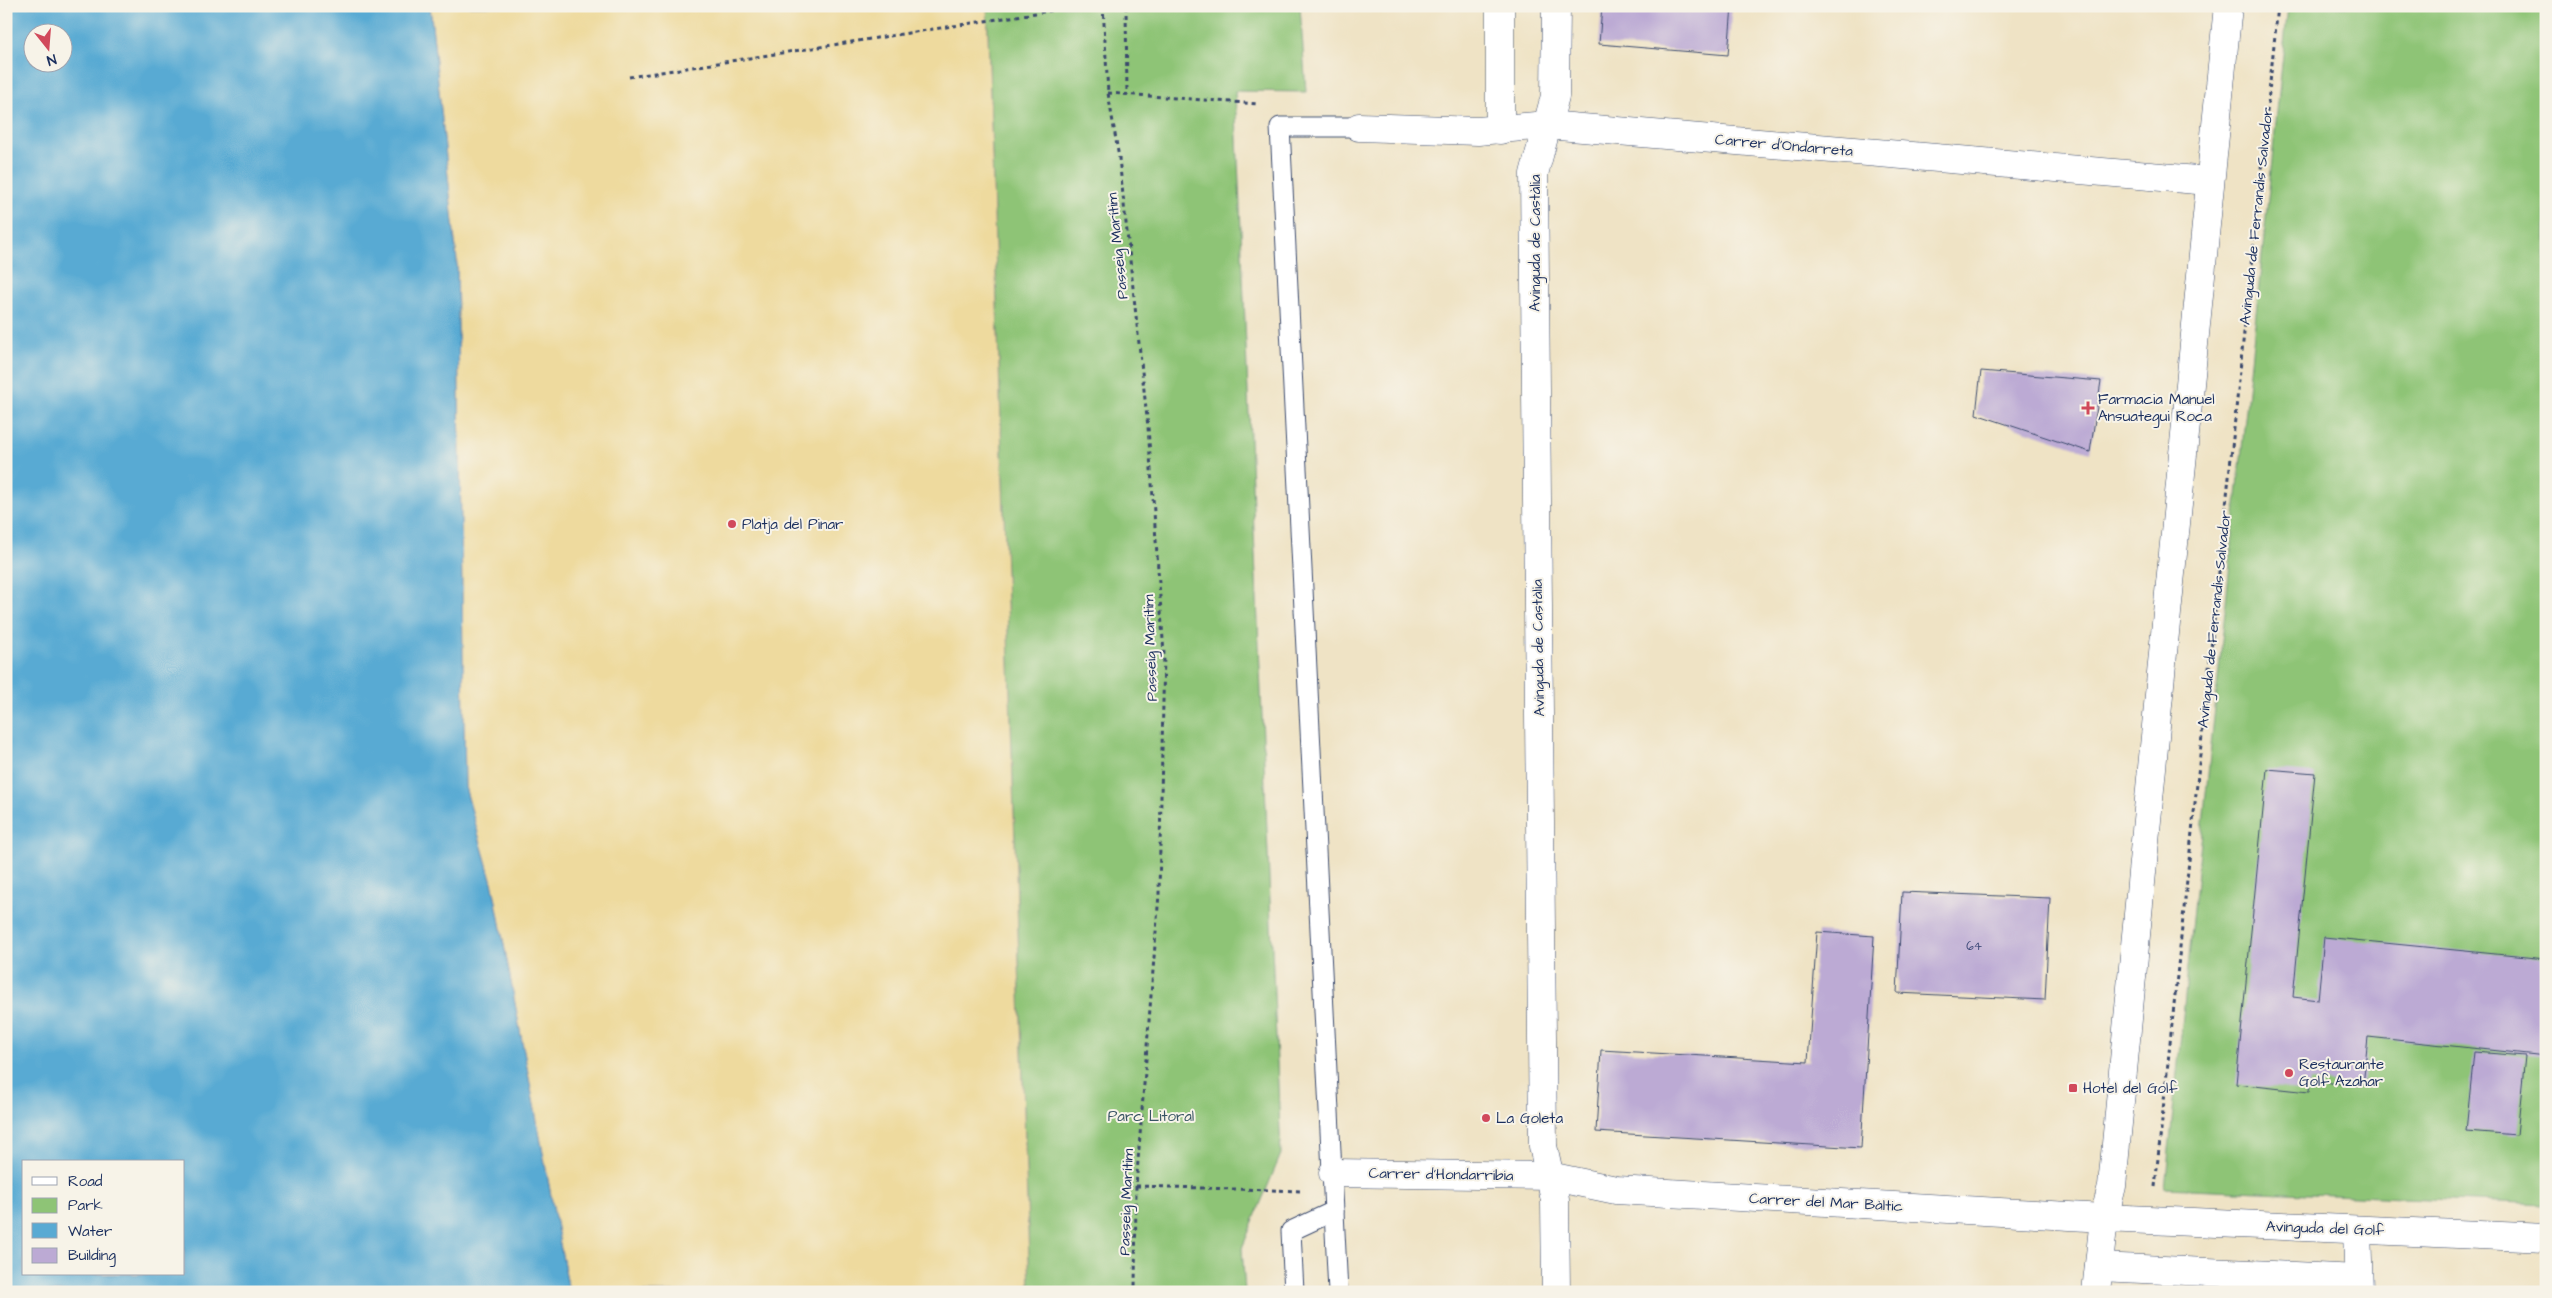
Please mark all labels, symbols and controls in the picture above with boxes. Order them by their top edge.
north arrow [22,22,72,72]
text: N [44,49,59,70]
street label: Avinguda de Ferrandis Salvador [2235,106,2279,326]
street label: Carrer d'Ondarreta [1714,129,1854,162]
street label: Avinguda de Castàlia [1525,174,1547,312]
street label: Passeig Marítim [1101,191,1135,300]
place label: Farmacia Manuel Ansuategui Roca [2098,389,2215,428]
marker: Farmacia Manuel Ansuategui Roca [2082,402,2094,414]
street label: Avinguda de Ferrandis Salvador [2193,509,2237,729]
place label: Platja del Pinar [742,514,843,535]
marker: Platja del Pinar [726,518,738,530]
street label: Avinguda de Castàlia [1527,579,1551,717]
street label: Passeig Marítim [1138,594,1164,702]
house number: 64 [1966,938,1982,955]
place label: Restaurante Golf Azahar [2299,1054,2384,1092]
marker: Restaurante Golf Azahar [2283,1067,2295,1079]
place label: Hotel del Golf [2083,1078,2177,1099]
marker: Hotel del Golf [2067,1082,2079,1094]
park label: Parc Litoral [1108,1106,1194,1127]
place label: La Goleta [1496,1108,1563,1129]
marker: La Goleta [1480,1112,1492,1124]
street label: Passeig Marítim [1114,1148,1140,1256]
legend [22,1160,185,1276]
street label: Carrer d'Hondarribia [1368,1163,1514,1186]
text: Road [68,1171,103,1192]
street label: Carrer del Mar Bàltic [1748,1188,1904,1217]
text: Park [68,1195,103,1216]
street label: Avinguda del Golf [2266,1216,2384,1242]
text: Water [68,1221,112,1242]
text: Building [68,1245,116,1267]

